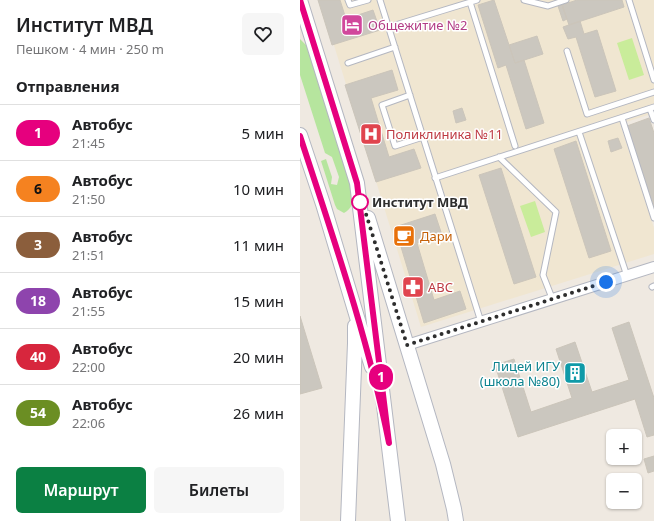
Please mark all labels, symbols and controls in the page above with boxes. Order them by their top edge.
text: Институт МВД [16,12,153,38]
hotel icon: Общежитие №2 [339,12,365,38]
button: heart [242,13,284,55]
place label: Общежитие №2 [368,16,468,34]
text: Пешком · 4 мин · 250 m [16,40,164,58]
text: Отправления [16,76,120,96]
text: Автобус [72,114,133,134]
hospital icon: Поликлиника №11 [358,121,384,147]
text: 1 [34,123,42,142]
text: 5 мин [241,123,284,143]
place label: Поликлиника №11 [386,125,503,143]
text: 21:45 [72,134,105,152]
text: Автобус [72,170,133,190]
text: 6 [34,179,42,198]
text: 10 мин [233,179,284,199]
text: 21:50 [72,190,105,208]
marker: Институт МВД [351,193,369,211]
place label: Институт МВД [372,193,468,211]
cafe icon: Дари [391,223,417,249]
text: Автобус [72,226,133,246]
place label: Дари [420,227,453,245]
text: 3 [34,235,42,254]
text: 11 мин [233,235,284,255]
text: 21:51 [72,246,105,264]
your location [596,272,616,292]
pharmacy icon: ABC [400,274,426,300]
place label: ABC [428,278,453,296]
text: Автобус [72,282,133,302]
text: 18 [30,291,46,310]
text: 15 мин [233,291,284,311]
text: 21:55 [72,302,105,320]
text: Автобус [72,338,133,358]
text: 40 [30,347,46,366]
text: 20 мин [233,347,284,367]
place label: Лицей ИГУ (школа №80) [480,357,561,390]
text: 22:00 [72,358,105,376]
building icon: Лицей ИГУ (школа №80) [562,360,588,386]
line badge: 1 [368,364,394,390]
text: 1 [377,367,385,386]
text: Автобус [72,394,133,414]
text: 54 [30,403,46,422]
text: 26 мин [233,403,284,423]
text: 22:06 [72,414,105,432]
map controls [606,429,642,509]
button: + [606,429,642,465]
button: Маршрут [16,467,146,513]
button: Билеты [154,467,284,513]
button: − [606,473,642,509]

